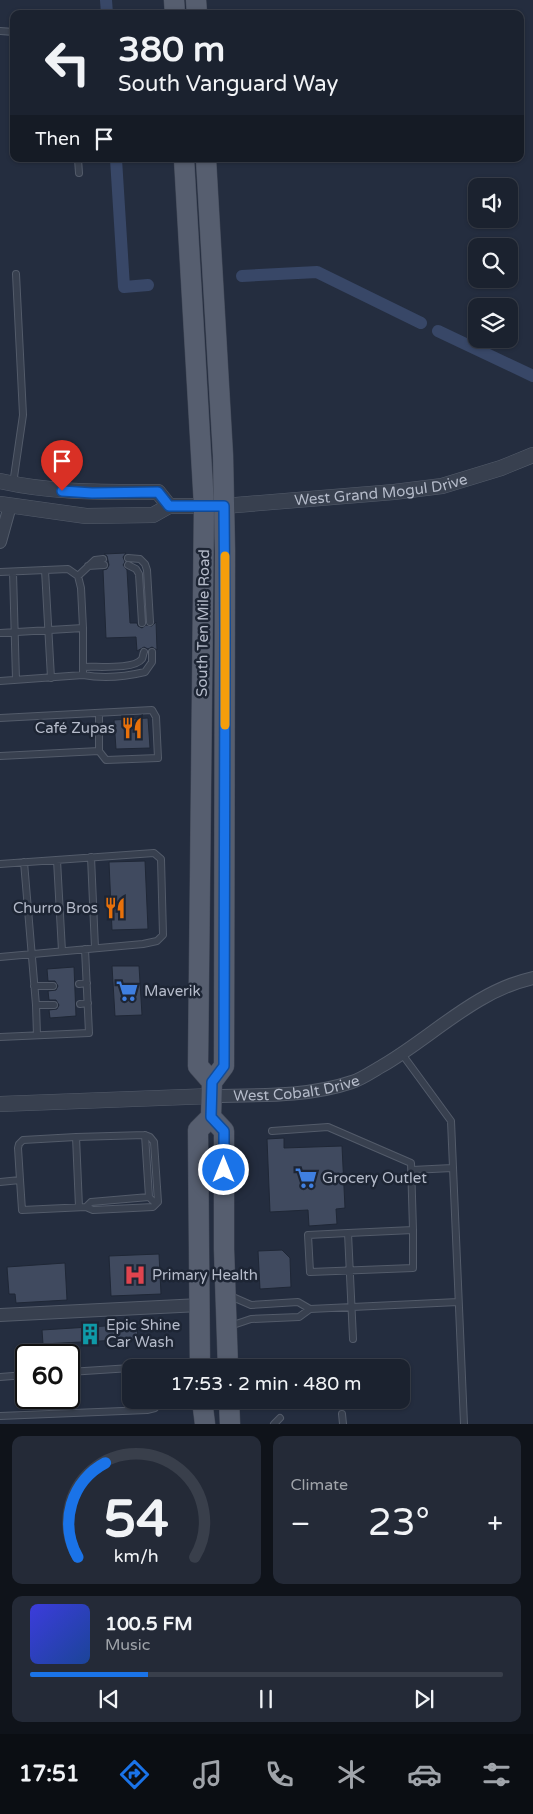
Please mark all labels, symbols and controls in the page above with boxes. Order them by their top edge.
text: 380 m [118,29,225,71]
icon: left [35,30,100,95]
text: South Vanguard Way [118,71,338,97]
icon: arrive [90,125,118,153]
text: Then [35,128,80,150]
map controls [468,178,518,348]
button: sound [468,178,518,228]
button: search [468,238,518,288]
button: layers [468,298,518,348]
pin [41,440,83,491]
icon: arrive [48,447,76,475]
street label: West Grand Mogul Drive [294,470,470,509]
street label: South Ten Mile Road [193,549,213,697]
restaurant icon: Café Zupas [119,715,145,741]
place label: Café Zupas [35,719,115,737]
restaurant icon: Churro Bros [102,895,128,921]
place label: Churro Bros [13,899,98,917]
supermarket icon: Maverik [114,978,140,1004]
place label: Maverik [144,982,201,1000]
street label: West Cobalt Drive [233,1071,362,1105]
position arrow [197,1143,249,1195]
supermarket icon: Grocery Outlet [293,1165,319,1191]
place label: Grocery Outlet [322,1169,427,1187]
hospital icon: Primary Health [122,1262,148,1288]
place label: Primary Health [152,1266,258,1284]
place label: Epic Shine Car Wash [106,1316,180,1351]
building icon: Epic Shine Car Wash [77,1321,103,1347]
speed limit sign: 60 [15,1344,80,1409]
text: 17:53 · 2 min · 480 m [170,1373,362,1395]
text: Climate [291,1475,348,1495]
text: 54 [104,1488,169,1551]
text: 23° [368,1500,430,1546]
text: − [291,1507,310,1541]
text: + [487,1507,503,1541]
text: km/h [114,1546,159,1567]
text: 100.5 FM [105,1613,193,1635]
text: Music [105,1635,150,1655]
icon: previous [95,1685,123,1713]
icon: pause [252,1685,280,1713]
icon: next [410,1685,438,1713]
icon: directions [117,1757,152,1792]
icon: music [190,1757,225,1792]
icon: phone [262,1757,297,1792]
icon: climate [334,1757,369,1792]
icon: car [407,1757,442,1792]
icon: filters [479,1757,514,1792]
text: 17:51 [19,1761,80,1787]

